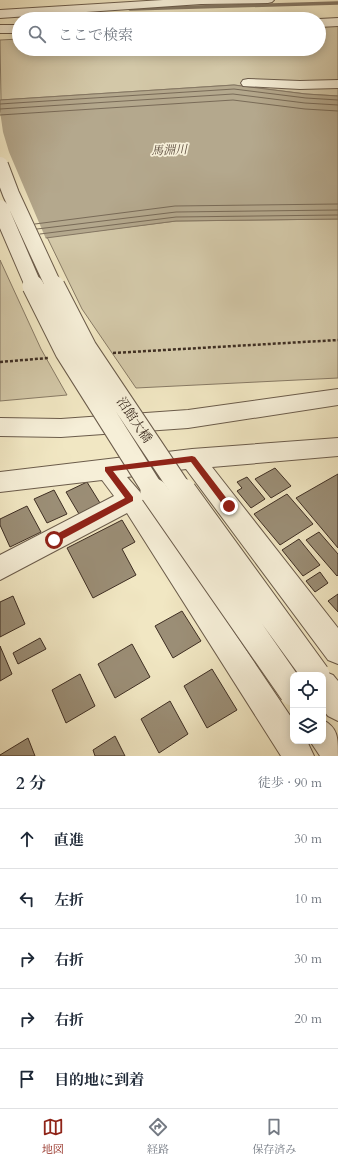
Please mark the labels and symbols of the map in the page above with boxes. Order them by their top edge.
water label: 馬淵川 [151,141,189,159]
street label: 沼館大橋 [112,393,156,447]
route end [220,497,238,515]
route start [45,531,63,549]

